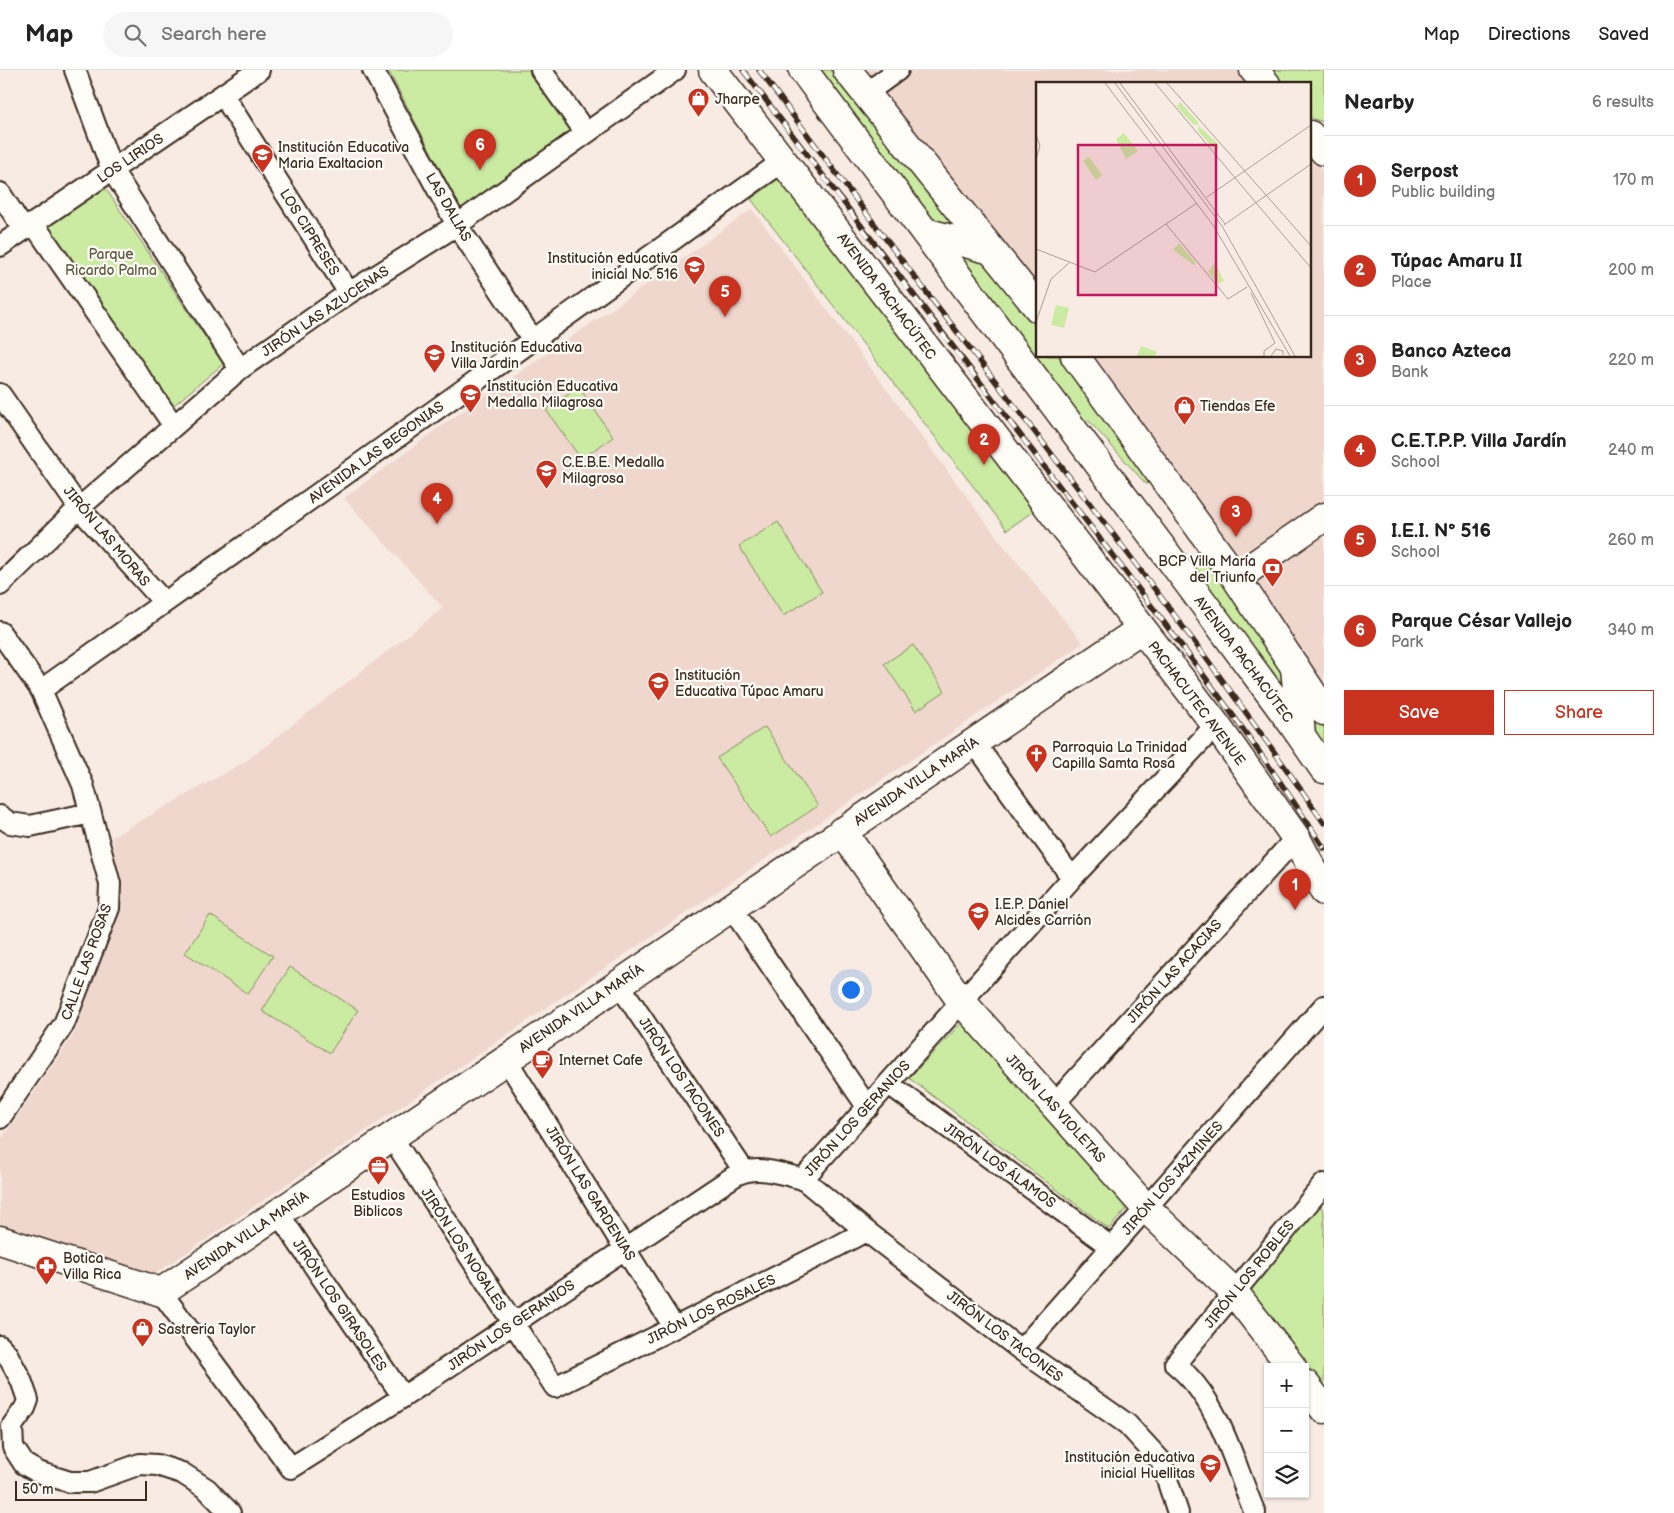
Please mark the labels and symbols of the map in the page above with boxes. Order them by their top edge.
inset map [1036,82,1312,358]
shop icon: Jharpe [687,87,711,118]
place label: Jharpe [715,91,760,108]
pin: 6 [464,129,496,170]
street label: LOS LIRIOS [94,130,167,187]
place label: Institución Educativa Maria Exaltacion [278,139,409,172]
school or university icon: Institución Educativa Maria Exaltacion [250,143,274,174]
street label: LAS DALIAS [422,170,475,245]
street label: LOS CIPRESES [276,186,343,279]
street label: AVENIDA PACHACÚTEC [834,229,940,363]
park label: Parque Ricardo Palma [65,246,157,279]
place label: Institución educativa inicial No. 516 [548,250,678,283]
school or university icon: Institución educativa inicial No. 516 [682,254,706,285]
street label: JIRÓN LAS AZUCENAS [258,262,392,360]
pin: 5 [709,276,741,317]
place label: Institución Educativa Villa Jardin [451,339,582,372]
school or university icon: Institución Educativa Villa Jardin [423,343,447,374]
place label: Institución Educativa Medalla Milagrosa [487,378,618,411]
school or university icon: Institución Educativa Medalla Milagrosa [459,382,483,413]
shop icon: Tiendas Efe [1172,394,1196,425]
street label: AVENIDA LAS BEGONIAS [305,398,447,507]
place label: Tiendas Efe [1200,398,1275,415]
pin: 2 [968,424,1000,465]
place label: C.E.B.E. Medalla Milagrosa [562,454,665,487]
school or university icon: C.E.B.E. Medalla Milagrosa [534,458,558,489]
street label: JIRÓN LAS MORAS [60,482,154,590]
pin: 4 [421,483,453,524]
pin: 3 [1220,496,1252,537]
place label: BCP Villa María del Triunfo [1158,553,1256,586]
bank icon: BCP Villa María del Triunfo [1260,557,1284,588]
street label: AVENIDA PACHACÚTEC [1191,592,1297,726]
street label: PACHACUTEC AVENUE [1144,638,1249,769]
place label: Institución Educativa Túpac Amaru [675,667,824,700]
school or university icon: Institución Educativa Túpac Amaru [647,671,671,702]
street label: AVENIDA VILLA MARÍA [850,732,982,829]
place label: Parroquia La Trinidad Capilla Samta Rosa [1052,739,1187,772]
church icon: Parroquia La Trinidad Capilla Samta Rosa [1024,743,1048,774]
pin: 1 [1279,869,1311,910]
place label: I.E.P. Daniel Alcides Carrión [995,896,1092,929]
school or university icon: I.E.P. Daniel Alcides Carrión [967,900,991,931]
street label: CALLE LAS ROSAS [58,902,115,1023]
street label: JIRÓN LAS ACACIAS [1123,915,1225,1027]
street label: AVENIDA VILLA MARÍA [515,959,647,1056]
your location [838,977,864,1003]
street label: JIRÓN LOS TACONES [635,1013,729,1141]
cafe icon: Internet Cafe [531,1048,555,1079]
street label: JIRÓN LAS VIOLETAS [1002,1050,1110,1166]
place label: Internet Cafe [559,1052,643,1069]
street label: JIRÓN LOS GERANIOS [800,1056,914,1180]
street label: JIRÓN LOS JAZMINES [1118,1117,1226,1239]
street label: JIRÓN LOS ÁLAMOS [941,1118,1059,1212]
street label: JIRÓN LAS GARDENIAS [542,1122,640,1264]
office icon: Estudios Biblicos [366,1155,390,1186]
street label: JIRÓN LOS NOGALES [417,1184,511,1314]
street label: AVENIDA VILLA MARÍA [180,1186,312,1283]
place label: Estudios Biblicos [351,1187,405,1220]
street label: JIRÓN LOS ROBLES [1200,1216,1298,1332]
street label: JIRÓN LOS GIRASOLES [289,1235,391,1375]
place label: Botica Villa Rica [63,1250,121,1283]
pharmacy icon: Botica Villa Rica [35,1254,59,1285]
street label: JIRÓN LOS ROSALES [644,1270,778,1348]
street label: JIRÓN LOS GERANIOS [444,1276,578,1374]
street label: JIRÓN LOS TACONES [943,1286,1067,1386]
shop icon: Sastreria Taylor [130,1317,154,1348]
place label: Sastreria Taylor [158,1321,256,1338]
place label: Institución educativa inicial Huellitas [1065,1449,1195,1482]
school or university icon: Institución educativa inicial Huellitas [1199,1453,1223,1484]
scale bar [15,1478,148,1501]

